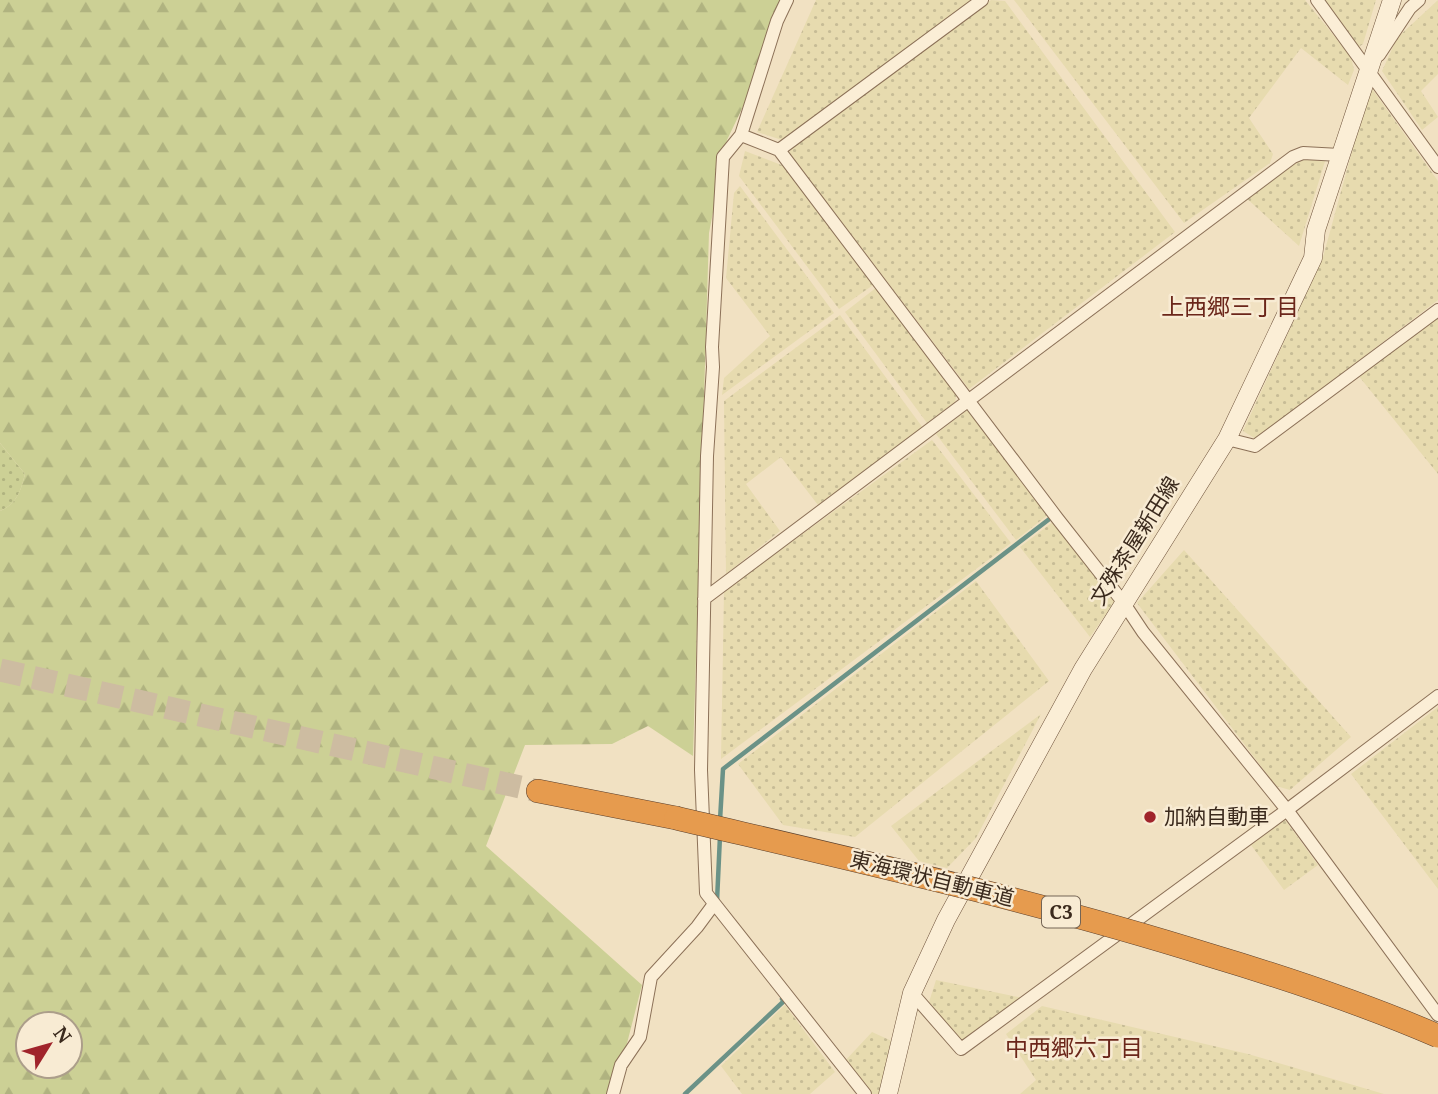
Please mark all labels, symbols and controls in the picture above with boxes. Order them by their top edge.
district label: 上西郷三丁目 [1161,290,1299,322]
street label: 文殊茶屋新田線 [1083,471,1185,610]
place label: 加納自動車 [1164,802,1269,830]
marker: 加納自動車 [1142,809,1158,825]
street label: 東海環状自動車道 [847,844,1017,912]
road number: C3 [1042,896,1080,928]
north arrow [14,1010,84,1080]
text: N [48,1021,77,1049]
district label: 中西郷六丁目 [1005,1031,1143,1063]

